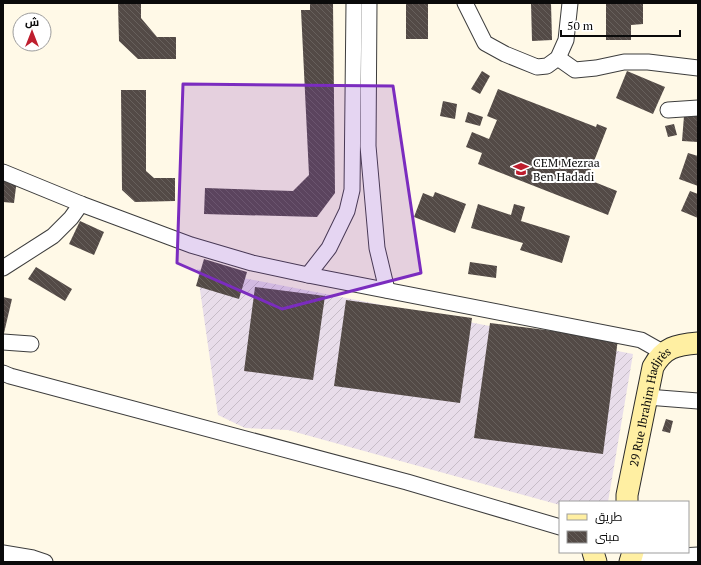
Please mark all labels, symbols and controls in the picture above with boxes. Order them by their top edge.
north arrow [12,12,52,52]
scale bar [561,12,680,38]
text: ش [25,15,39,29]
text: 50 m [567,18,594,33]
place label: CEM Mezraa Ben Hadadi [533,155,600,184]
school or university icon: CEM Mezraa Ben Hadadi [512,160,530,178]
street label: 29 Rue Ibrahim Hadjrès [625,343,673,468]
legend [559,501,689,553]
text: طريق [595,509,623,524]
text: مبنى [595,529,620,544]

